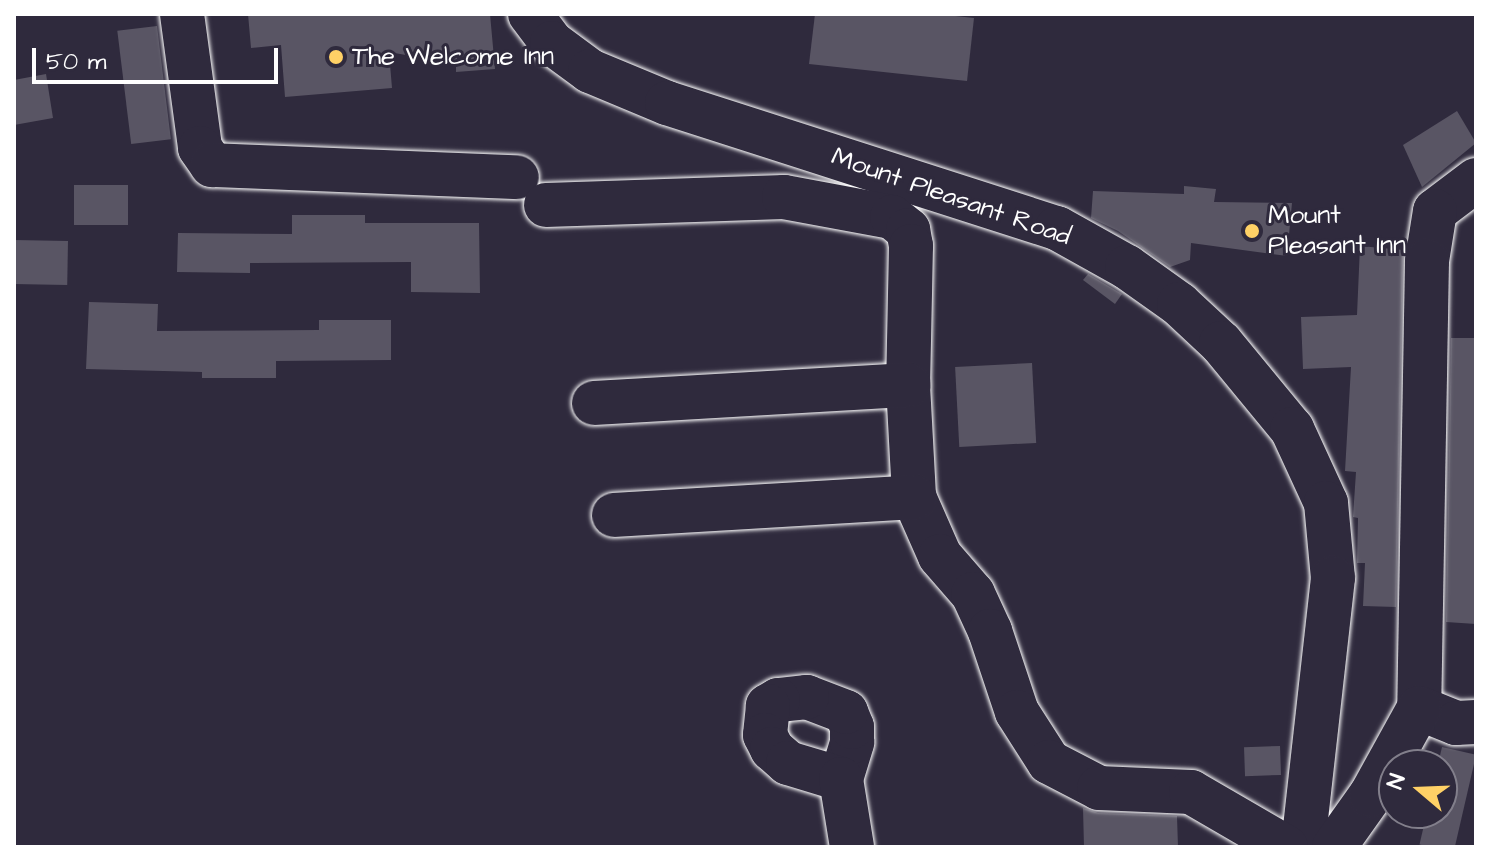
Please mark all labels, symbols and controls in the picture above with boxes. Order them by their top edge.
scale bar [36,32,282,82]
place label: The Welcome Inn [352,41,554,73]
text: 50 m [46,45,106,79]
marker: The Welcome Inn [327,48,345,66]
street label: Mount Pleasant Road [827,141,1075,253]
place label: Mount Pleasant Inn [1268,200,1406,262]
marker: Mount Pleasant Inn [1243,222,1261,240]
north arrow [1378,749,1458,829]
text: N [1380,770,1414,793]

